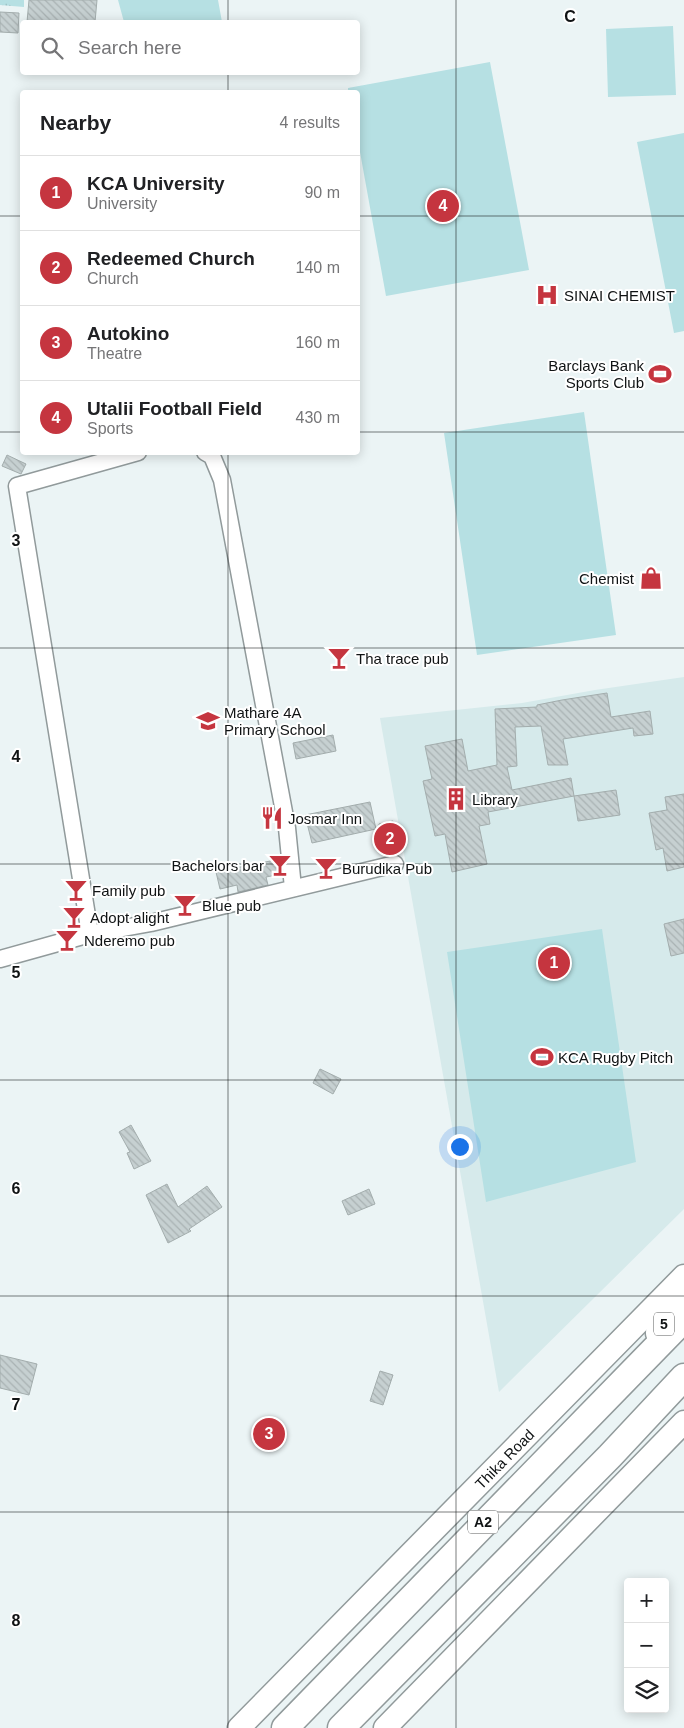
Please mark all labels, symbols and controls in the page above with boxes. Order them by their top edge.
text: C [564,8,576,25]
search box [20,20,360,75]
icon: search [38,34,66,62]
text: Search here [78,37,182,58]
text: Nearby [40,111,111,134]
text: 4 results [280,114,340,131]
text: KCA University [87,173,225,194]
text: 1 [52,184,60,201]
text: 90 m [304,184,340,201]
pin: 4 [427,187,459,225]
text: University [87,195,157,212]
text: Redeemed Church [87,248,255,269]
text: 2 [52,259,60,276]
text: 140 m [296,259,340,276]
text: Church [87,270,139,287]
hospital icon: SINAI CHEMIST [534,282,560,308]
place label: SINAI CHEMIST [564,287,675,304]
text: Autokino [87,323,169,344]
text: 3 [52,334,60,351]
text: 160 m [296,334,340,351]
text: Theatre [87,345,142,362]
place label: Barclays Bank Sports Club [548,357,644,391]
sports icon: Barclays Bank Sports Club [647,361,673,387]
text: Utalii Football Field [87,398,262,419]
text: 4 [52,409,60,426]
text: 430 m [296,409,340,426]
text: Sports [87,420,133,437]
text: 3 [12,532,21,549]
shop icon: Chemist [638,565,664,591]
place label: Chemist [579,570,635,587]
bar icon: Tha trace pub [326,645,352,671]
place label: Tha trace pub [356,650,449,667]
place label: Mathare 4A Primary School [224,704,326,738]
school or university icon: Mathare 4A Primary School [195,708,221,734]
text: 4 [12,748,21,765]
building icon: Library [443,786,469,812]
place label: Library [472,791,518,808]
restaurant icon: Josmar Inn [259,805,285,831]
place label: Josmar Inn [288,810,362,827]
pin: 2 [374,820,406,858]
bar icon: Bachelors bar [267,852,293,878]
bar icon: Burudika Pub [313,855,339,881]
place label: Bachelors bar [171,857,264,874]
place label: Burudika Pub [342,860,432,877]
bar icon: Family pub [63,877,89,903]
place label: Family pub [92,882,165,899]
bar icon: Blue pub [172,892,198,918]
place label: Blue pub [202,897,261,914]
bar icon: Adopt alight [61,904,87,930]
place label: Adopt alight [90,909,170,926]
bar icon: Nderemo pub [54,927,80,953]
place label: Nderemo pub [84,932,175,949]
pin: 1 [538,944,570,982]
text: 5 [12,964,21,981]
sports icon: KCA Rugby Pitch [529,1044,555,1070]
place label: KCA Rugby Pitch [558,1049,673,1066]
your location [447,1134,473,1160]
text: 6 [12,1180,21,1197]
road number: 5 [654,1312,674,1336]
text: 7 [12,1396,21,1413]
pin: 3 [253,1415,285,1453]
street label: Thika Road [471,1425,537,1492]
road number: A2 [468,1510,498,1534]
map controls [624,1578,669,1713]
button: + [624,1578,669,1623]
text: 8 [12,1612,21,1629]
button: − [624,1623,669,1668]
button: layers [624,1668,669,1713]

